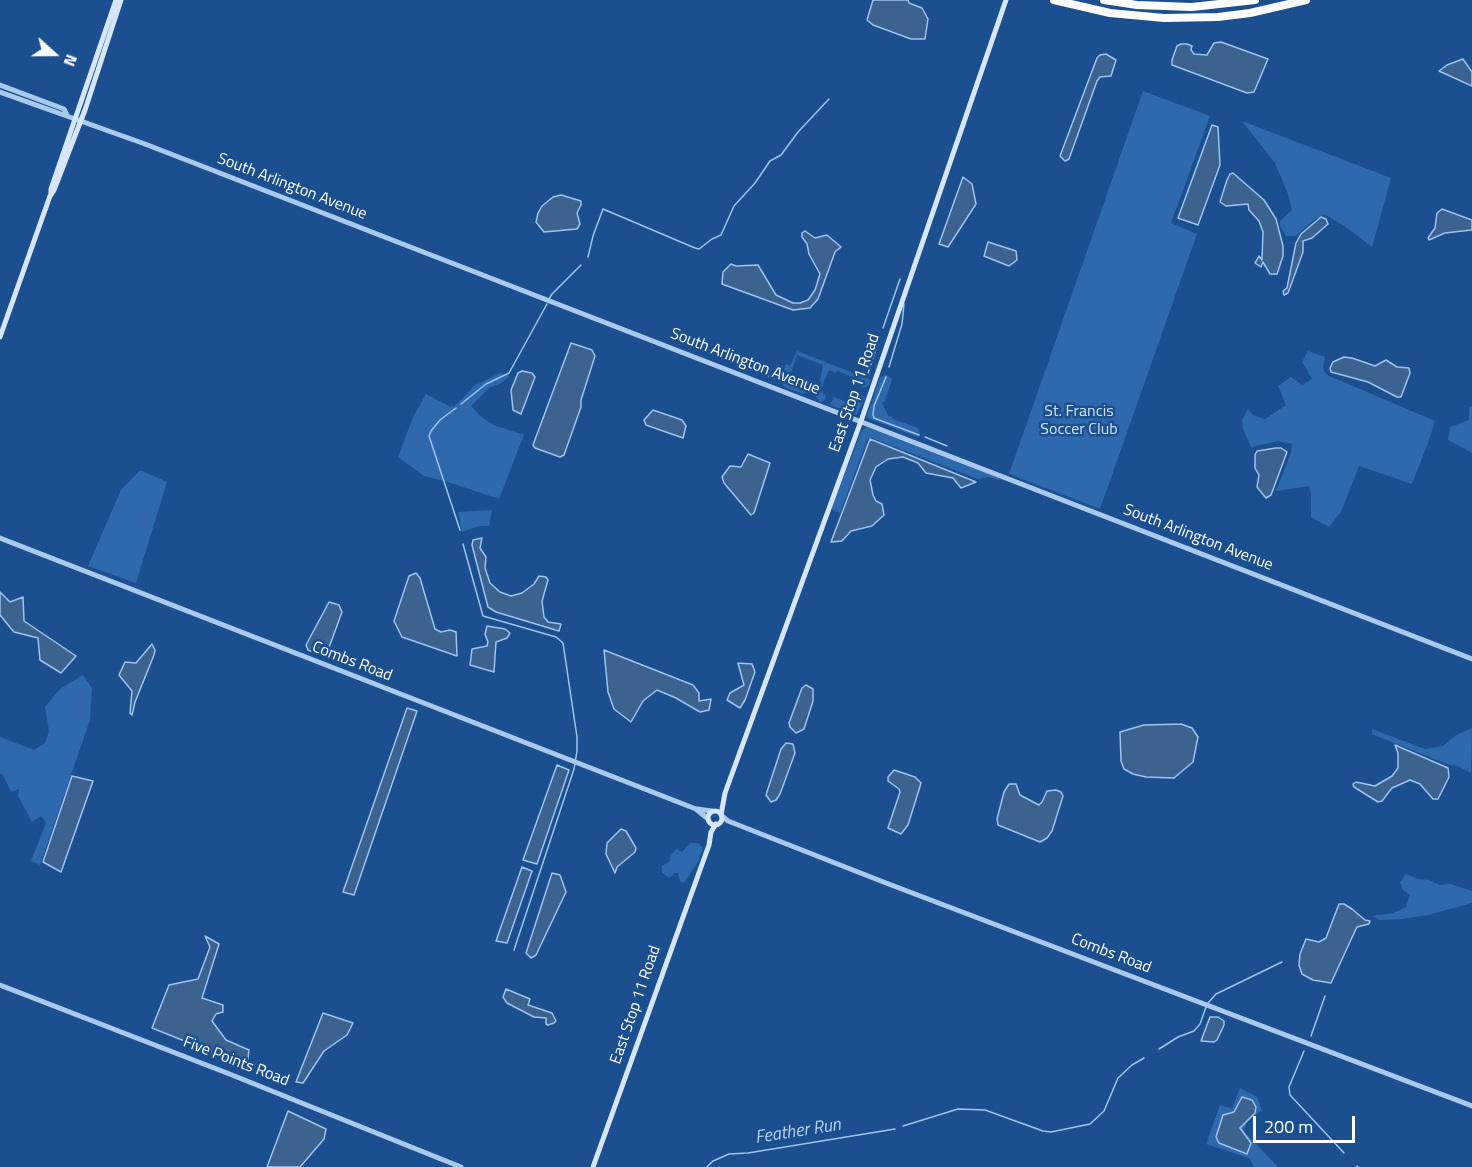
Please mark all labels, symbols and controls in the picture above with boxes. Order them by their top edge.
north arrow [24,24,84,84]
text: N [58,51,84,70]
street label: South Arlington Avenue [215,150,369,224]
street label: South Arlington Avenue [668,325,822,399]
street label: East Stop 11 Road [826,331,884,455]
park label: St. Francis Soccer Club [1040,402,1118,440]
street label: South Arlington Avenue [1121,501,1275,575]
street label: Combs Road [309,638,395,686]
street label: Combs Road [1068,930,1154,978]
street label: East Stop 11 Road [607,943,665,1067]
street label: Five Points Road [180,1033,292,1091]
scale bar [1256,1104,1358,1142]
text: 200 m [1264,1113,1313,1140]
water label: Feather Run [754,1115,842,1149]

